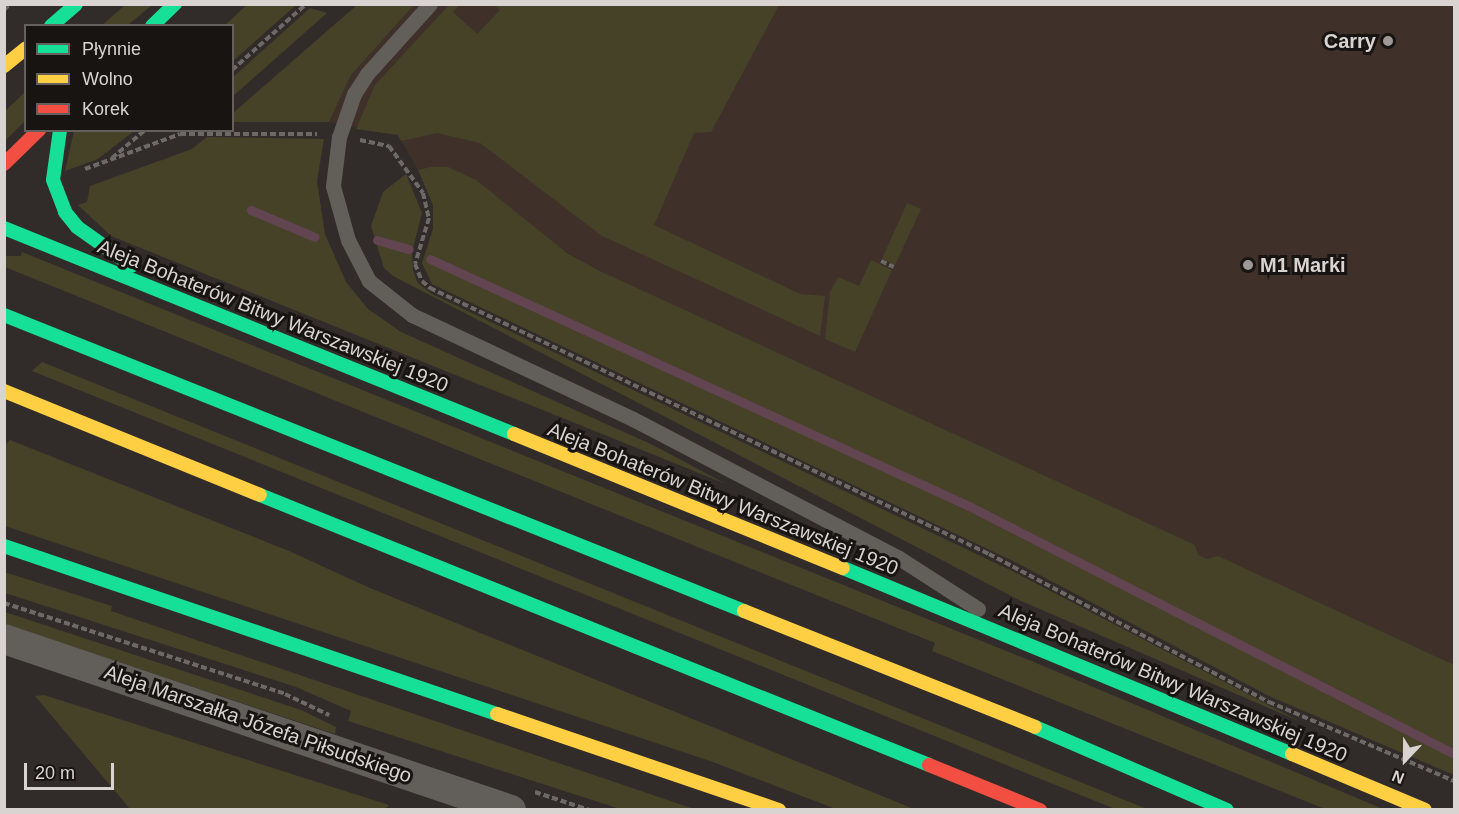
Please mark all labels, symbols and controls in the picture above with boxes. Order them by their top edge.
legend [24,24,234,132]
place label: Carry [1324,29,1376,53]
marker: Carry [1381,34,1395,48]
text: Płynnie [82,39,141,59]
text: Wolno [82,69,133,89]
text: Korek [82,99,129,119]
street label: Aleja Bohaterów Bitwy Warszawskiej 1920 [94,234,452,398]
place label: M1 Marki [1260,253,1346,277]
marker: M1 Marki [1241,258,1255,272]
street label: Aleja Bohaterów Bitwy Warszawskiej 1920 [544,417,902,581]
street label: Aleja Bohaterów Bitwy Warszawskiej 1920 [995,598,1351,768]
street label: Aleja Marszałka Józefa Piłsudskiego [101,660,415,788]
north arrow [1375,730,1435,790]
scale bar [27,751,117,789]
text: 20 m [35,763,75,783]
text: N [1390,767,1407,787]

